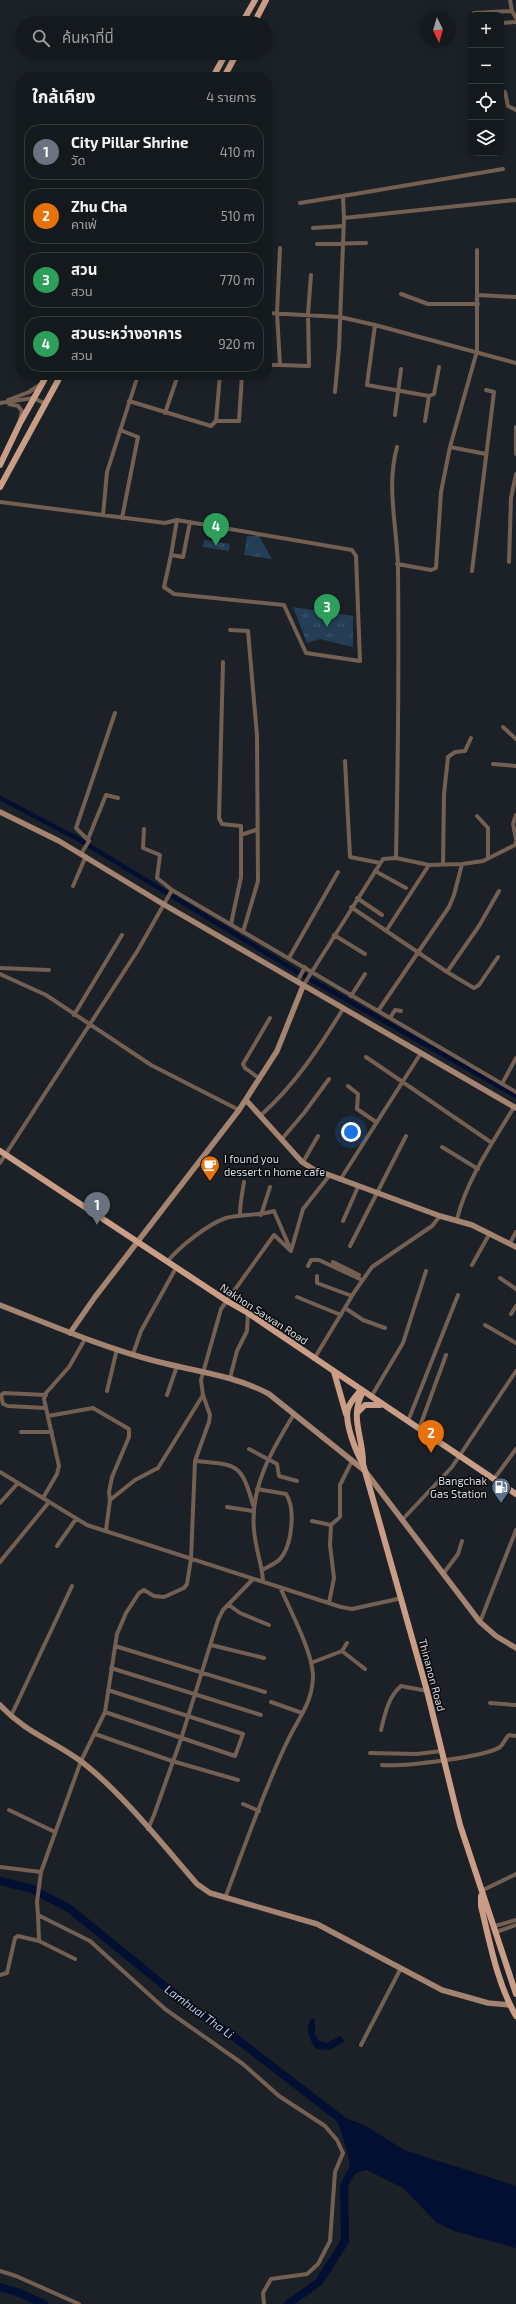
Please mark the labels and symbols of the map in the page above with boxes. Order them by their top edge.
north arrow [420,12,456,48]
pin: 4 [203,513,229,546]
pin: 3 [314,594,340,627]
your location [341,1122,361,1142]
place label: I found you dessert n home cafe [224,1152,325,1178]
cafe icon: I found you dessert n home cafe [199,1154,221,1182]
pin: 1 [84,1192,110,1225]
street label: Nakhon Sawan Road [218,1280,311,1347]
pin: 2 [418,1420,444,1453]
place label: Bangchak Gas Station [430,1474,487,1500]
fuel station icon: Bangchak Gas Station [490,1476,512,1504]
street label: Thinanon Road [417,1637,448,1713]
water label: Lamhuai Tha Li [162,1981,237,2041]

